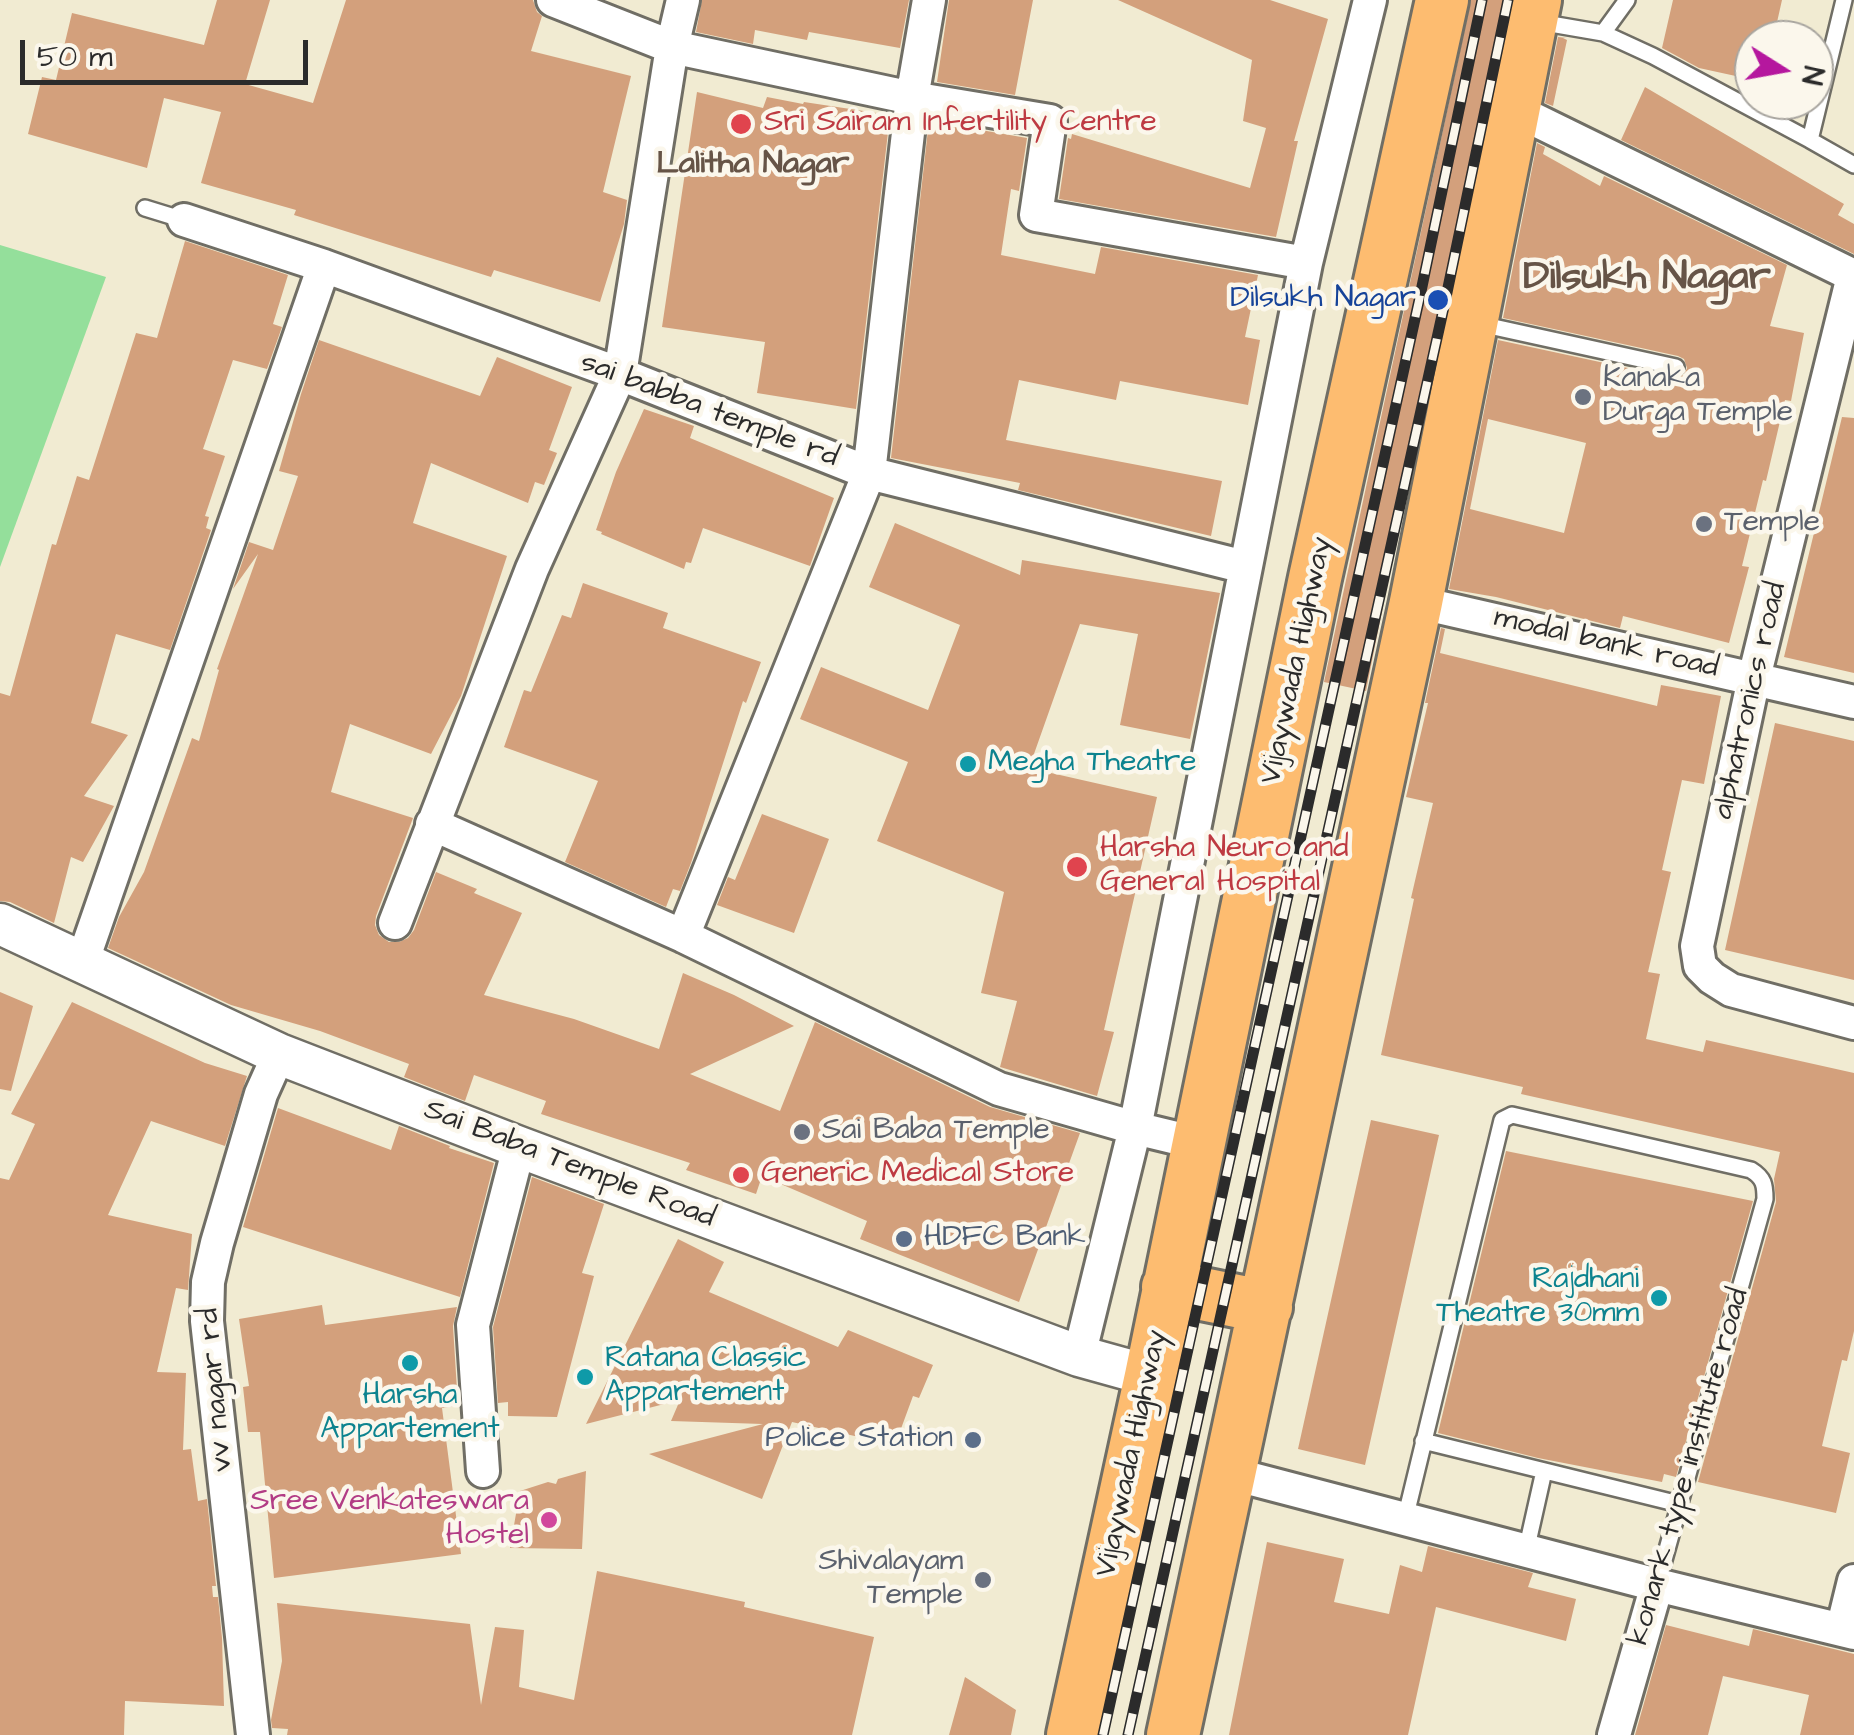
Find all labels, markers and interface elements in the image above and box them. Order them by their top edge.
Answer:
scale bar [25,20,312,82]
north arrow [1734,20,1834,120]
text: 50 m [37,36,113,78]
text: N [1791,63,1833,88]
place label: Sri Sairam Infertility Centre [764,106,1157,142]
marker: Sri Sairam Infertility Centre [728,111,754,137]
district label: Lalitha Nagar [657,146,849,184]
district label: Dilsukh Nagar [1523,256,1771,304]
place label: Dilsukh Nagar [1230,282,1416,318]
marker: Dilsukh Nagar [1425,287,1451,313]
street label: sai babba temple rd [575,345,843,477]
place label: Kanaka Durga Temple [1603,362,1793,432]
marker: Kanaka Durga Temple [1572,386,1594,408]
place label: Temple [1724,506,1820,542]
marker: Temple [1693,513,1715,535]
street label: Vijaywada Highway [1254,534,1342,788]
street label: alphatronics road [1706,579,1796,823]
street label: modal bank road [1490,601,1722,687]
place label: Megha Theatre [988,746,1197,782]
marker: Megha Theatre [957,753,979,775]
place label: Harsha Neuro and General Hospital [1100,832,1349,902]
marker: Harsha Neuro and General Hospital [1064,854,1090,880]
street label: Sai Baba Temple Road [418,1093,720,1237]
place label: Sai Baba Temple [822,1114,1050,1150]
marker: Sai Baba Temple [791,1121,813,1143]
place label: Generic Medical Store [761,1157,1074,1193]
marker: Generic Medical Store [730,1164,752,1186]
place label: HDFC Bank [924,1221,1086,1257]
marker: HDFC Bank [893,1228,915,1250]
place label: Rajdhani Theatre 30mm [1436,1263,1639,1334]
street label: konark type institute road [1622,1285,1758,1649]
marker: Rajdhani Theatre 30mm [1648,1287,1670,1309]
street label: vv nagar rd [192,1306,242,1474]
street label: Vijaywada Highway [1089,1327,1177,1581]
place label: Ratana Classic Appartement [605,1342,806,1412]
marker: Harsha Appartement [399,1352,421,1374]
marker: Ratana Classic Appartement [574,1366,596,1388]
place label: Harsha Appartement [320,1379,500,1450]
place label: Police Station [765,1422,953,1458]
marker: Police Station [962,1429,984,1451]
place label: Sree Venkateswara Hostel [250,1485,529,1556]
marker: Sree Venkateswara Hostel [538,1509,560,1531]
place label: Shivalayam Temple [818,1545,963,1616]
marker: Shivalayam Temple [972,1569,994,1591]

